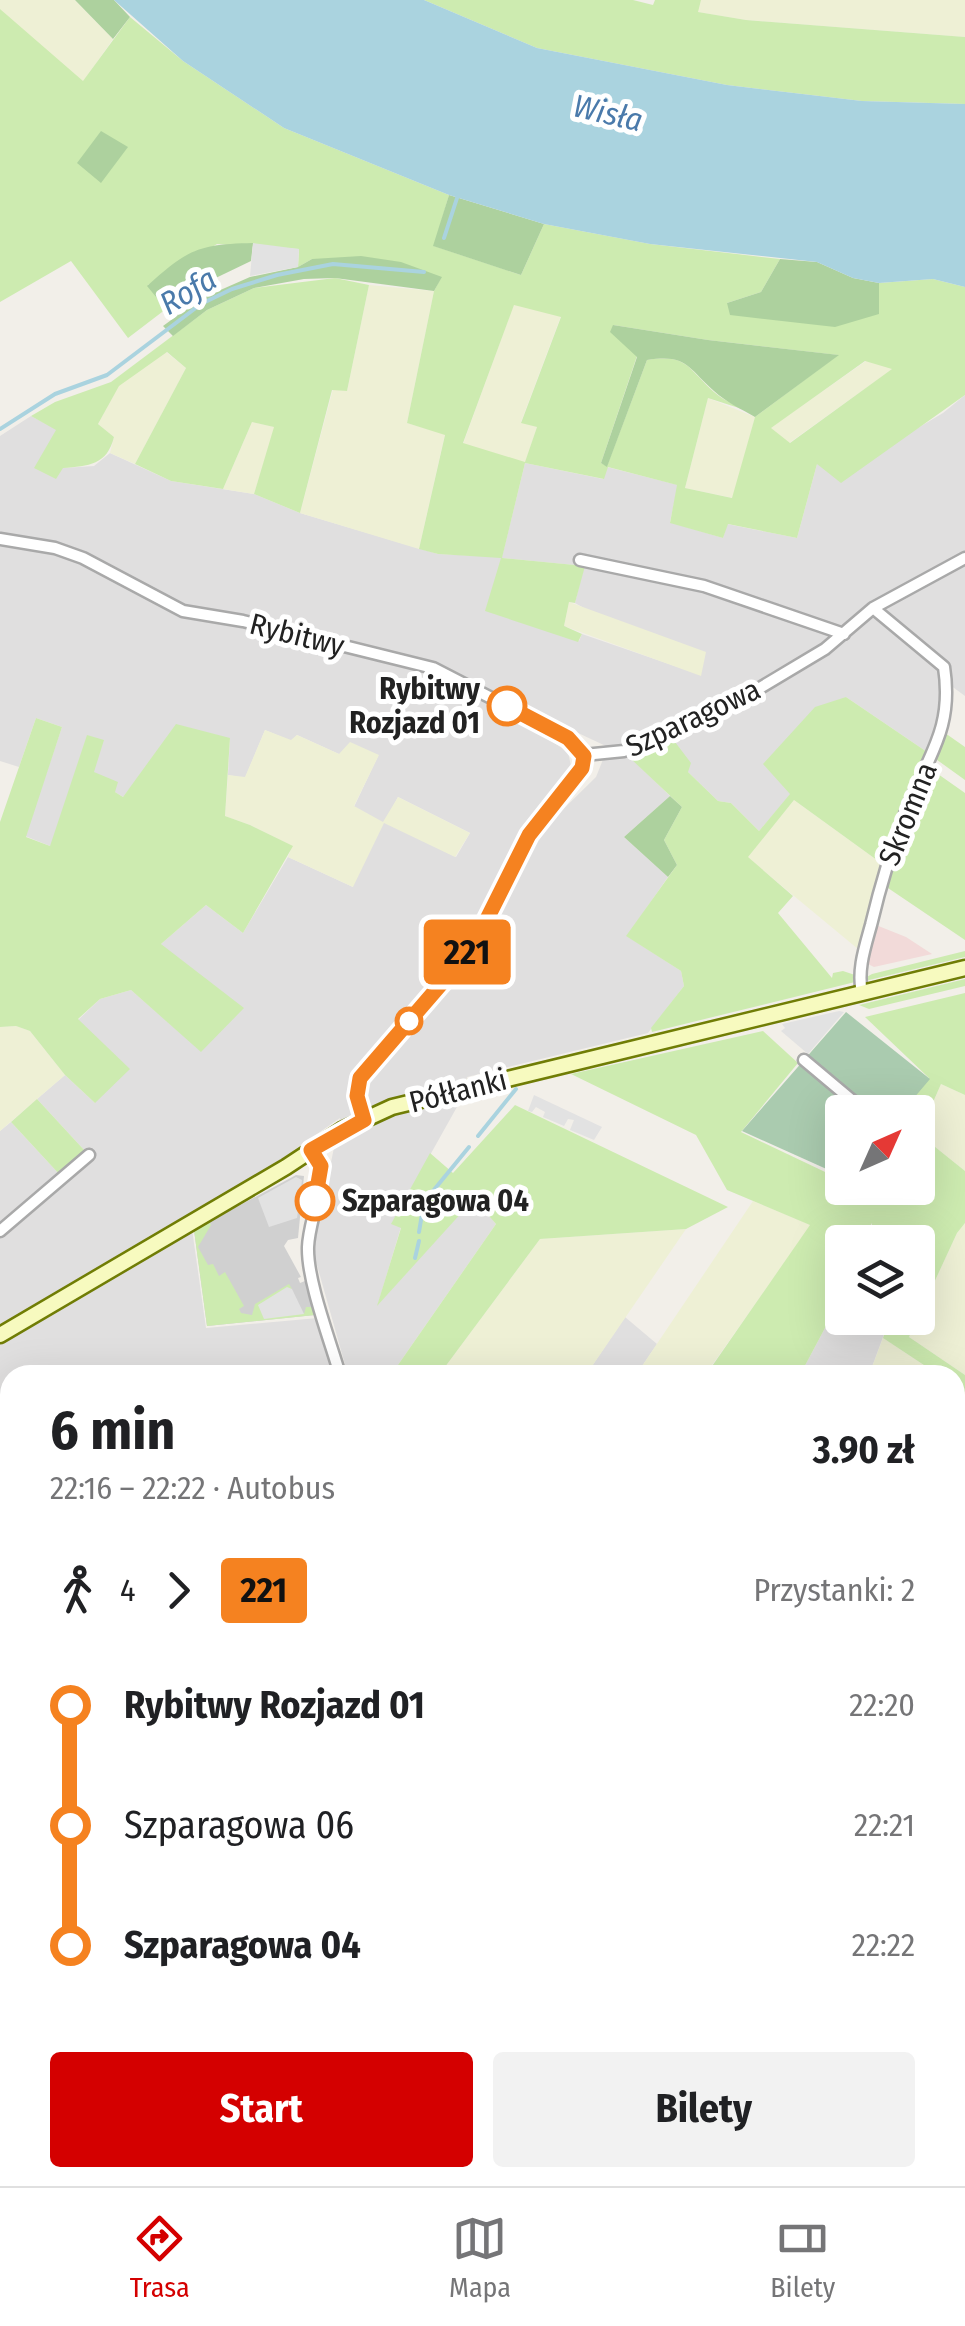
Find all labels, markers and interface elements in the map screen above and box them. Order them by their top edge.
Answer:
water label: Wisła [570,87,646,139]
water label: Rofa [153,259,223,323]
street label: Rybitwy [246,606,349,664]
place label: Rybitwy Rozjazd 01 [349,671,481,741]
street label: Szparagowa [620,671,766,765]
marker: Rybitwy Rozjazd 01 [488,687,526,725]
street label: Skromna [871,757,945,871]
line badge: 221 [410,920,524,984]
text: 221 [444,931,490,973]
unlabelled marker [396,1008,422,1034]
street label: Półłanki [405,1061,511,1121]
north arrow [825,1095,935,1205]
map controls [825,1095,935,1335]
marker: Szparagowa 04 [296,1182,334,1220]
place label: Szparagowa 04 [342,1183,529,1219]
button: layers [825,1225,935,1335]
text: 6 min [50,1398,175,1464]
text: 3.90 zł [813,1427,915,1473]
text: 22:16 – 22:22 · Autobus [50,1469,335,1507]
icon: walk [50,1563,105,1618]
icon: forward [151,1563,206,1618]
text: 221 [241,1569,287,1611]
text: 4 [120,1571,136,1609]
text: Przystanki: 2 [754,1571,915,1609]
text: Rybitwy Rozjazd 01 [124,1682,425,1728]
text: 22:20 [849,1686,915,1724]
text: Szparagowa 06 [124,1802,354,1848]
text: 22:21 [854,1806,915,1844]
text: Szparagowa 04 [124,1922,361,1968]
text: 22:22 [852,1926,915,1964]
button: Start [50,2052,473,2167]
button: Bilety [493,2052,915,2167]
tab: Trasa [130,2211,190,2304]
tab: Mapa [449,2211,511,2304]
tab: Bilety [770,2211,835,2304]

